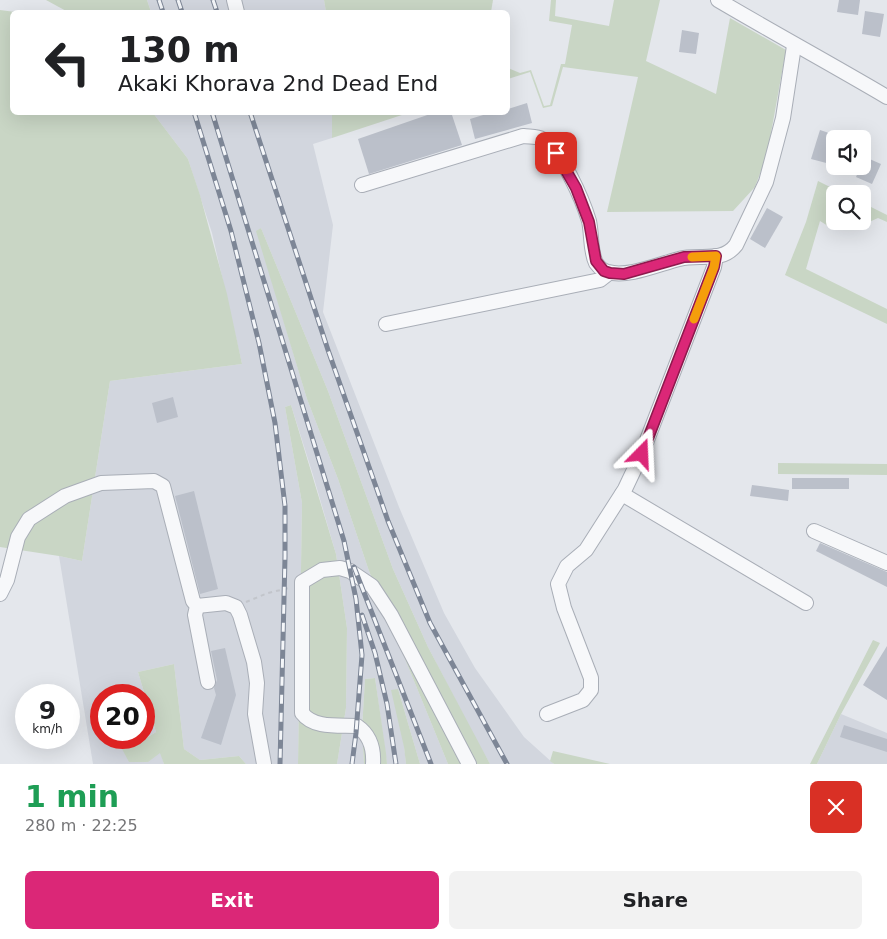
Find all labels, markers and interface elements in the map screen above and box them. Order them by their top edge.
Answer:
icon: left [35,30,100,95]
text: 130 m [118,30,240,70]
text: Akaki Khorava 2nd Dead End [118,71,438,96]
map controls [826,130,871,230]
button: sound [826,130,871,175]
pin [535,132,577,174]
icon: arrive [542,139,570,167]
button: search [826,185,871,230]
position arrow [615,427,667,479]
speed limit sign: 20 [90,684,155,749]
text: 9 [39,696,56,725]
text: km/h [32,722,63,736]
text: 1 min [25,779,119,814]
button: close [810,781,862,833]
text: 280 m · 22:25 [25,816,138,835]
button: Exit [25,871,439,929]
button: Share [449,871,862,929]

